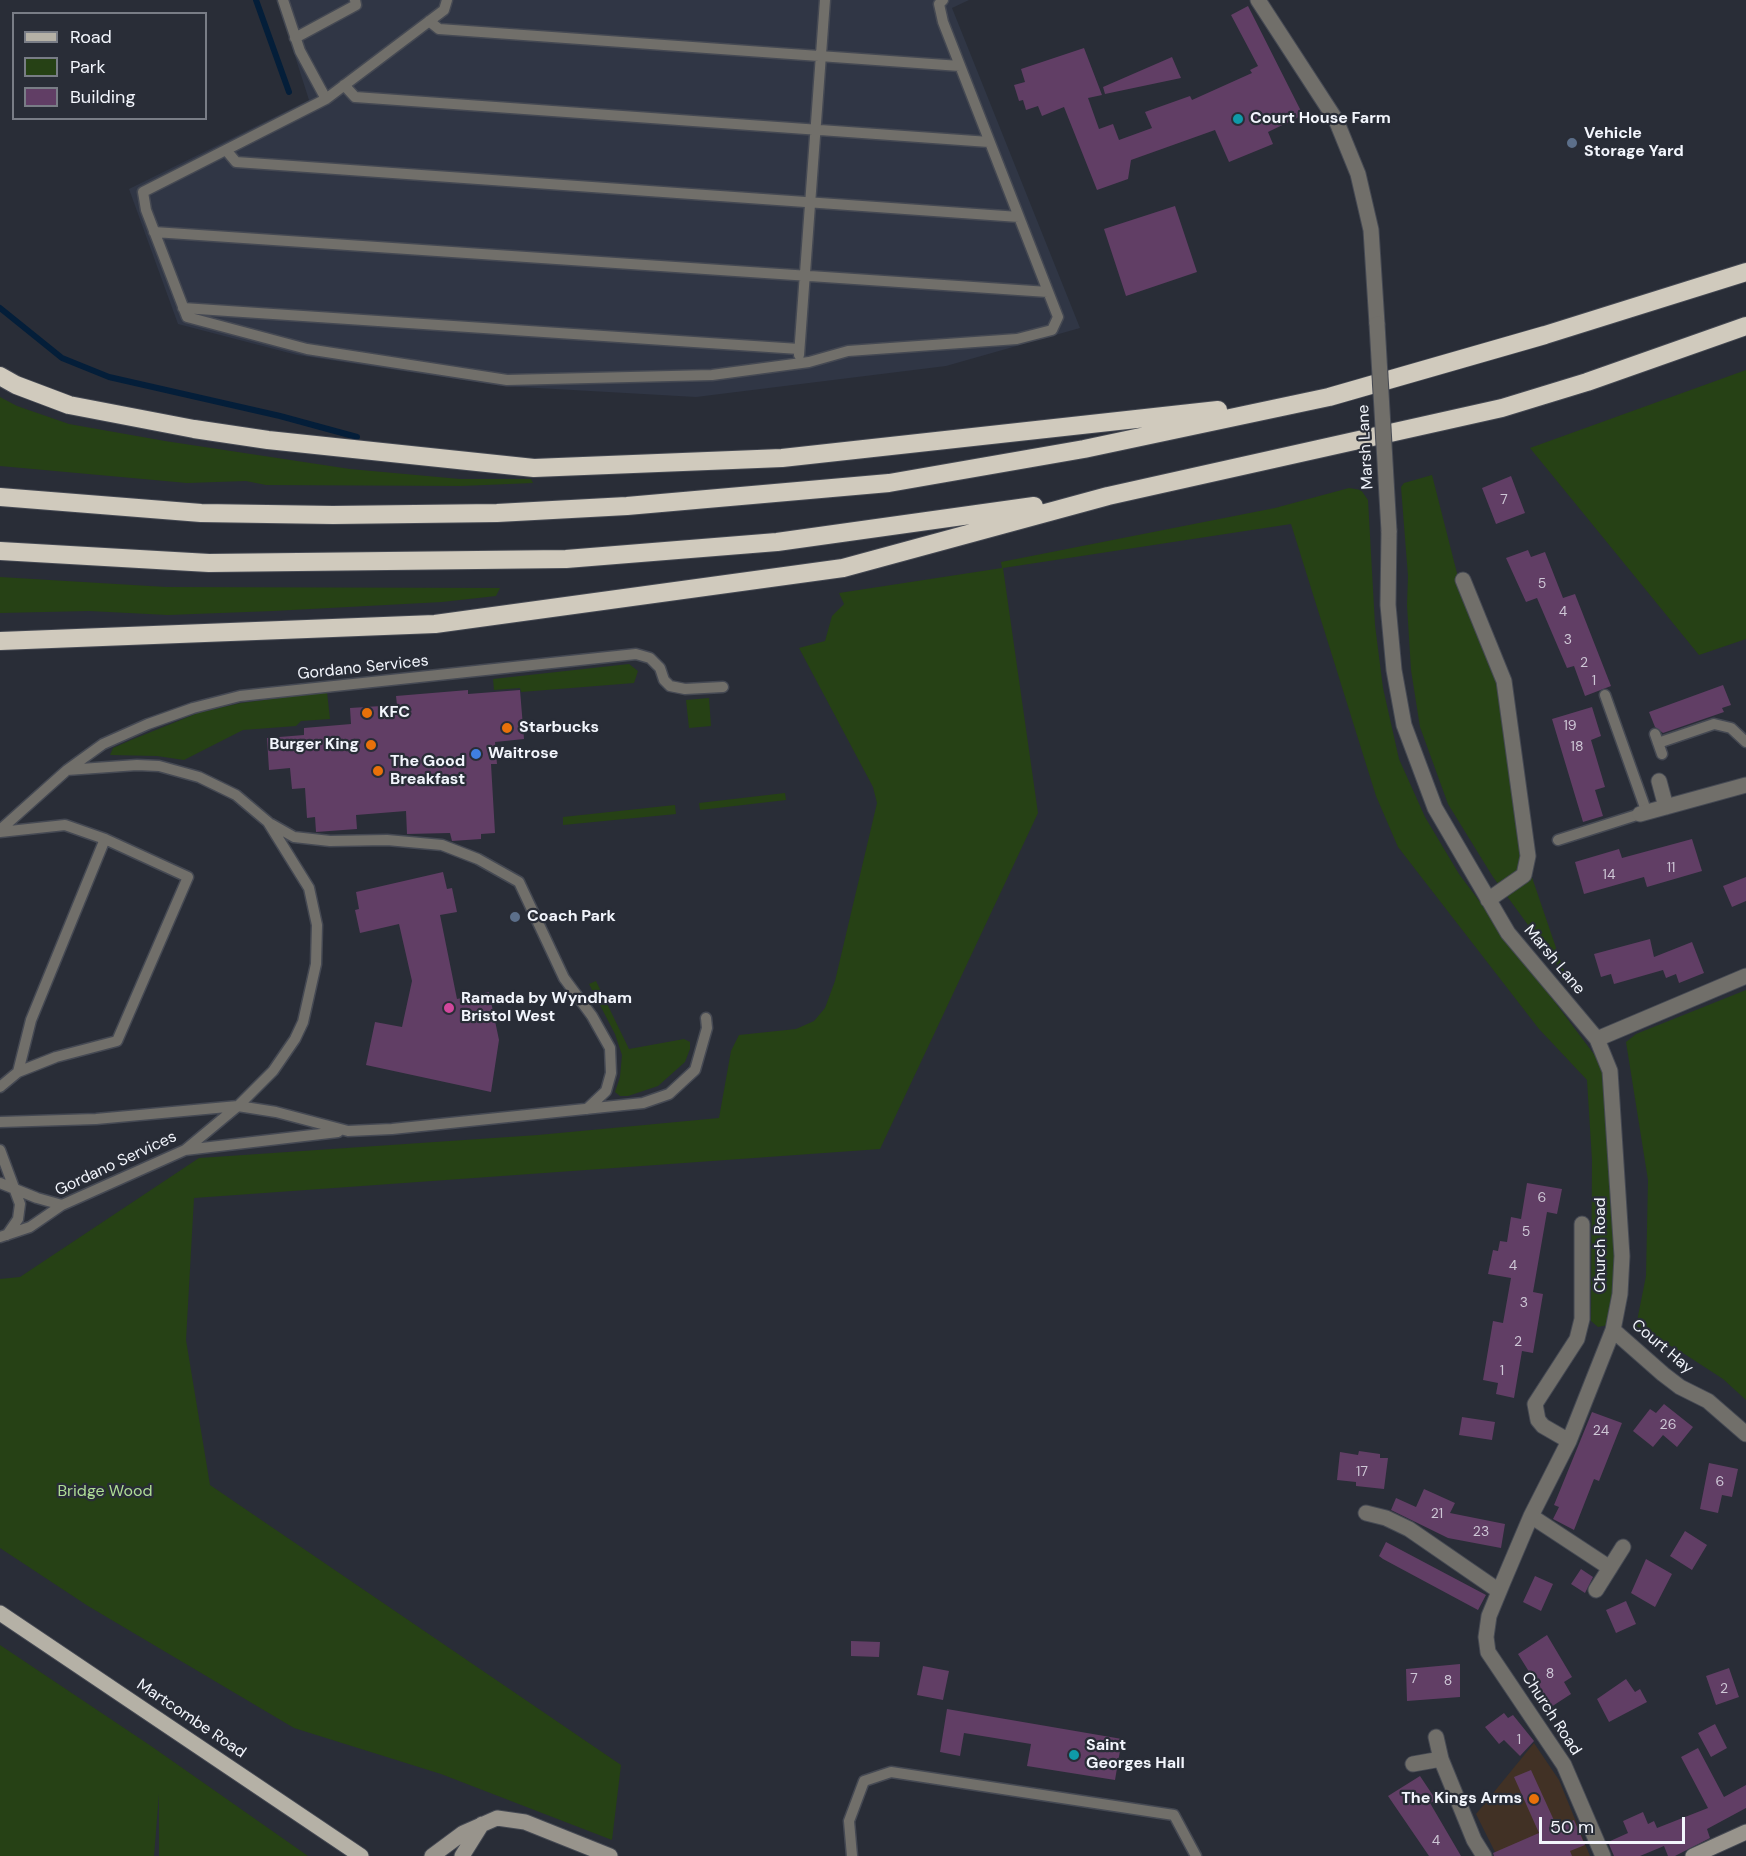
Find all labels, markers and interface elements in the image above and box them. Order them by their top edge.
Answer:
legend [12,12,207,120]
text: Road [70,25,112,49]
text: Park [70,55,106,79]
text: Building [70,85,135,109]
place label: Court House Farm [1250,109,1391,129]
marker: Court House Farm [1231,112,1245,126]
place label: Vehicle Storage Yard [1584,124,1684,162]
marker: Vehicle Storage Yard [1565,136,1579,150]
street label: Marsh Lane [1354,404,1378,490]
house number: 7 [1500,492,1508,508]
house number: 5 [1538,576,1546,592]
house number: 4 [1559,604,1567,620]
house number: 3 [1564,632,1572,648]
street label: Gordano Services [296,652,430,684]
house number: 2 [1580,655,1588,671]
house number: 1 [1592,673,1596,689]
place label: KFC [379,703,410,723]
marker: KFC [360,706,374,720]
place label: Starbucks [519,718,599,738]
house number: 19 [1563,718,1577,734]
marker: Starbucks [500,721,514,735]
place label: Burger King [269,735,359,755]
marker: Burger King [364,738,378,752]
house number: 18 [1571,739,1583,755]
place label: Waitrose [488,744,558,764]
marker: Waitrose [469,747,483,761]
place label: The Good Breakfast [390,752,465,790]
marker: The Good Breakfast [371,764,385,778]
house number: 11 [1667,860,1675,876]
house number: 14 [1603,867,1615,883]
place label: Coach Park [527,907,616,927]
marker: Coach Park [508,910,522,924]
street label: Marsh Lane [1519,921,1589,999]
place label: Ramada by Wyndham Bristol West [461,989,632,1027]
marker: Ramada by Wyndham Bristol West [442,1001,456,1015]
street label: Gordano Services [52,1127,180,1201]
house number: 6 [1538,1190,1546,1206]
street label: Church Road [1591,1197,1611,1293]
house number: 5 [1522,1224,1530,1240]
house number: 4 [1509,1258,1517,1274]
house number: 3 [1520,1295,1528,1311]
street label: Court Hay [1627,1316,1697,1378]
house number: 2 [1514,1334,1522,1350]
house number: 1 [1500,1363,1504,1379]
house number: 26 [1660,1417,1676,1433]
house number: 24 [1593,1423,1609,1439]
house number: 17 [1356,1464,1368,1480]
house number: 6 [1716,1474,1724,1490]
park label: Bridge Wood [57,1482,153,1502]
house number: 21 [1431,1506,1443,1522]
house number: 23 [1473,1524,1489,1540]
house number: 8 [1546,1666,1554,1682]
street label: Church Road [1517,1669,1585,1759]
house number: 7 [1410,1671,1418,1687]
house number: 8 [1444,1673,1452,1689]
street label: Martcombe Road [133,1675,249,1763]
house number: 2 [1720,1681,1728,1697]
house number: 1 [1517,1732,1521,1748]
place label: Saint Georges Hall [1086,1736,1185,1774]
marker: Saint Georges Hall [1067,1748,1081,1762]
place label: The Kings Arms [1401,1789,1522,1809]
marker: The Kings Arms [1527,1792,1541,1806]
scale bar [1542,1805,1688,1843]
text: 50 m [1550,1815,1594,1839]
house number: 4 [1432,1833,1440,1849]

